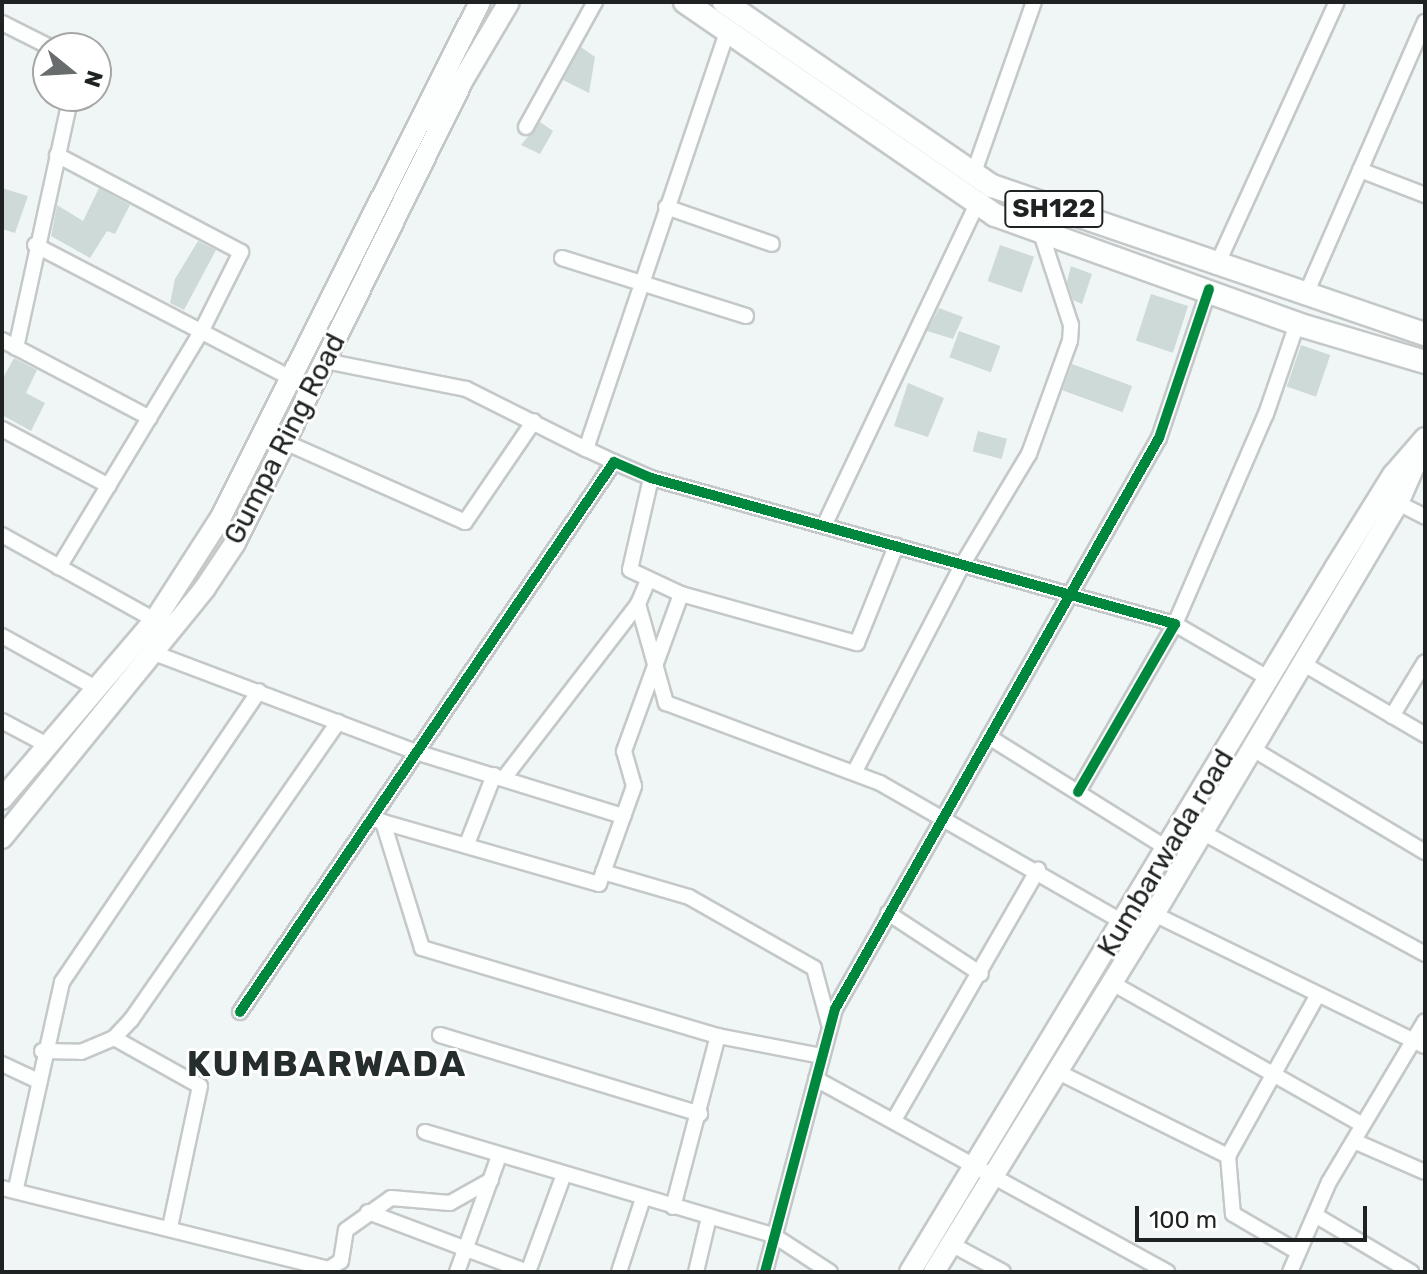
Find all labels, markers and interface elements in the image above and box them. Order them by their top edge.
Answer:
north arrow [32,32,112,112]
text: N [78,67,109,91]
road number: SH122 [1004,187,1104,231]
street label: Gumpa Ring Road [217,328,353,550]
street label: Kumbarwada road [1091,743,1241,963]
district label: KUMBARWADA [187,1042,467,1086]
scale bar [1139,1190,1371,1240]
text: 100 m [1149,1206,1217,1234]

